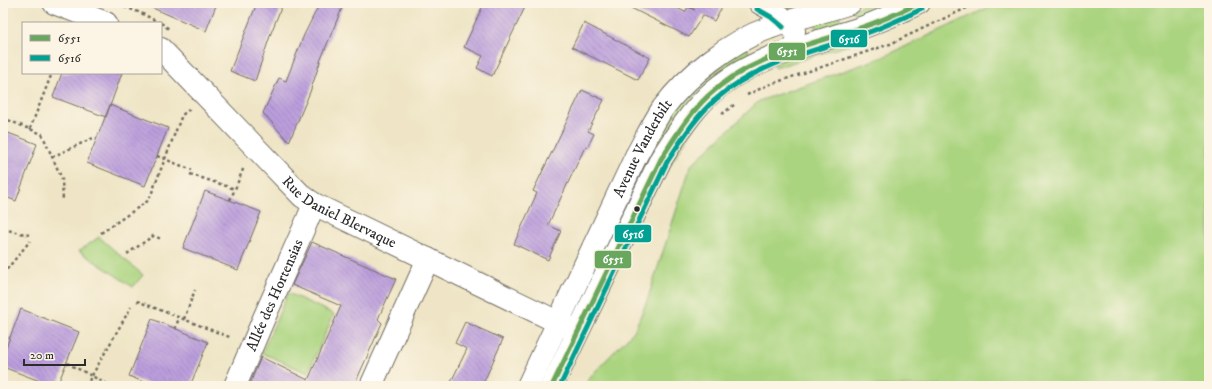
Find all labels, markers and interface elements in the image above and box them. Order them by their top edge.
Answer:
legend [22,22,162,74]
line badge: 6516 [830,29,868,48]
text: 6551 [58,31,81,46]
text: 6516 [839,33,861,47]
line badge: 6551 [768,42,806,61]
text: 6551 [777,45,797,59]
text: 6516 [58,51,82,66]
street label: Avenue Vanderbilt [608,95,676,200]
street label: Rue Daniel Blervaque [278,172,400,252]
unlabelled marker [632,204,642,214]
line badge: 6516 [614,224,652,243]
text: 6516 [623,228,645,242]
street label: Allée des Hortensias [241,236,307,354]
line badge: 6551 [594,250,632,269]
text: 6551 [603,253,623,267]
scale bar [24,341,85,367]
text: 20 m [30,348,54,363]

